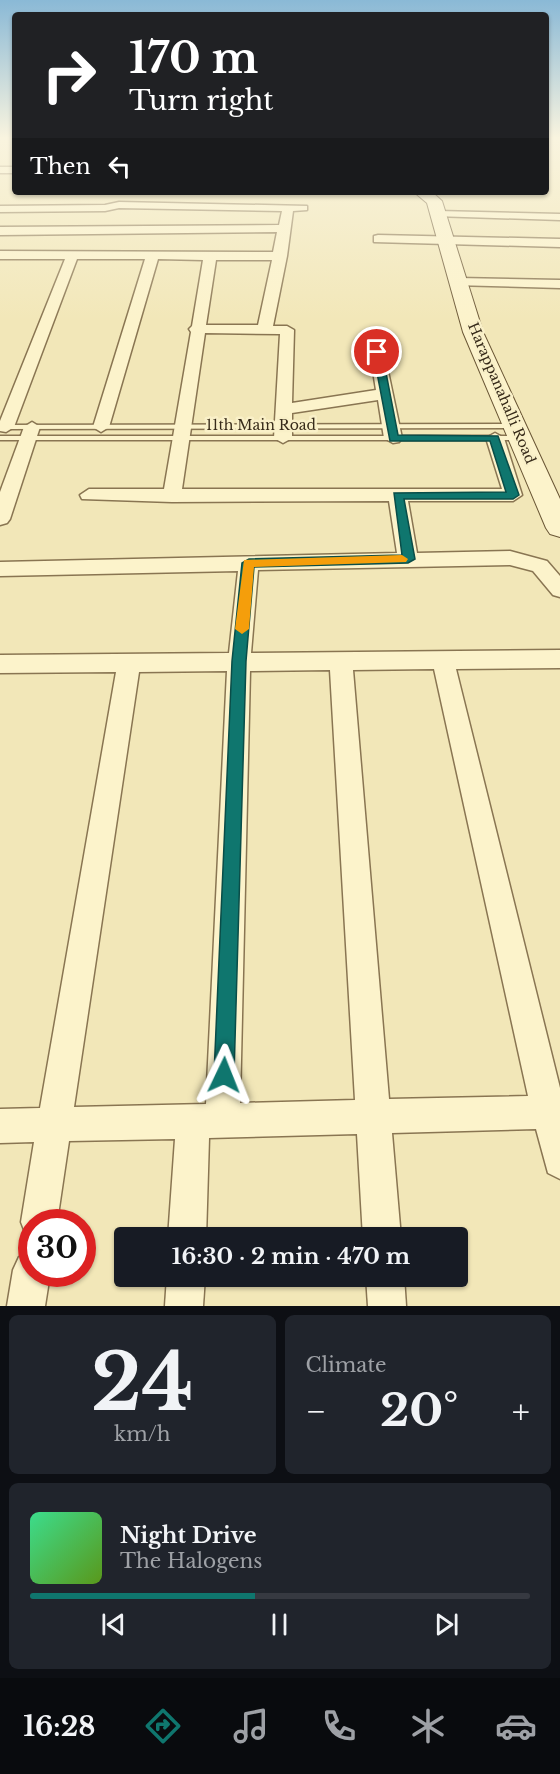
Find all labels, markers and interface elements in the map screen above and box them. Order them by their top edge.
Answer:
text: 170 m [129,32,258,84]
icon: right [30,36,108,114]
text: Turn right [129,84,273,117]
icon: left [103,150,136,183]
text: Then [30,153,91,180]
street label: Harappanahalli Road [464,320,540,467]
pin [351,326,402,377]
icon: arrive [360,335,393,368]
street label: 11th Main Road [206,416,317,434]
position arrow [192,1043,256,1107]
speed limit sign: 30 [18,1209,96,1287]
text: 16:30 · 2 min · 470 m [172,1243,410,1270]
text: 24 [91,1334,194,1431]
text: Climate [306,1353,386,1377]
text: 20° [380,1382,458,1438]
text: − [306,1391,326,1432]
text: + [512,1391,530,1432]
text: km/h [114,1422,171,1446]
text: Night Drive [120,1522,257,1549]
text: The Halogens [120,1549,262,1573]
icon: previous [97,1608,130,1641]
icon: pause [263,1608,296,1641]
icon: next [430,1608,463,1641]
icon: directions [142,1705,184,1747]
icon: music [230,1705,272,1747]
icon: phone [318,1705,360,1747]
icon: climate [407,1705,449,1747]
icon: car [495,1705,537,1747]
text: 16:28 [23,1710,96,1743]

